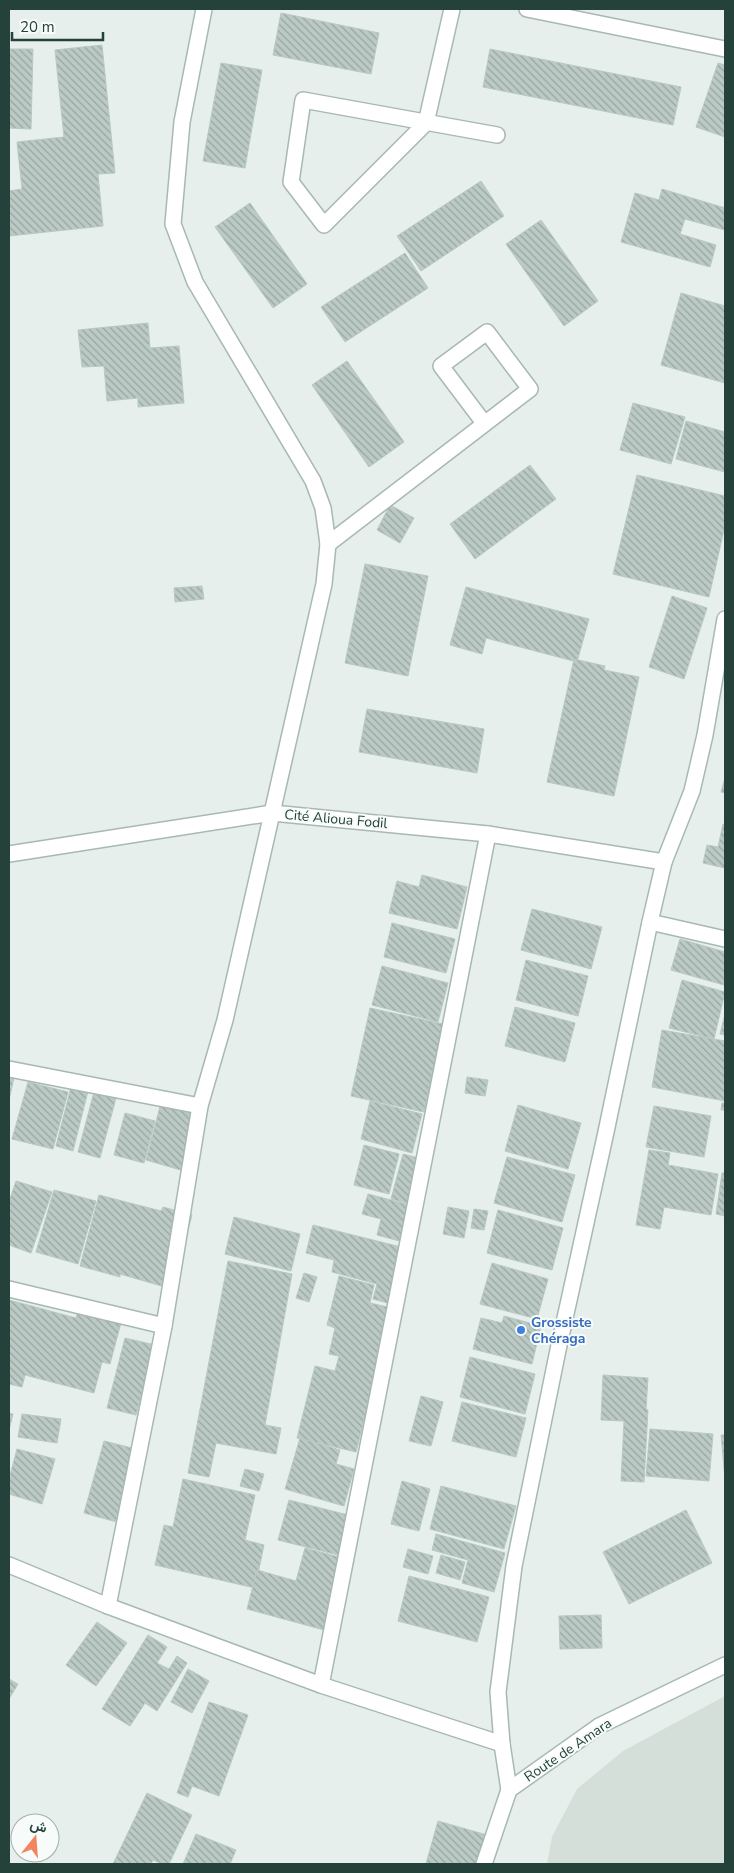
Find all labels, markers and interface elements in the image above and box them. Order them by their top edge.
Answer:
scale bar [12,10,104,42]
text: 20 m [20,17,55,37]
street label: Cité Alioua Fodil [284,805,389,833]
place label: Grossiste Chéraga [531,1313,592,1348]
marker: Grossiste Chéraga [515,1324,527,1336]
street label: Route de Amara [520,1714,616,1786]
north arrow [10,1813,60,1863]
text: ش [28,1815,50,1838]

